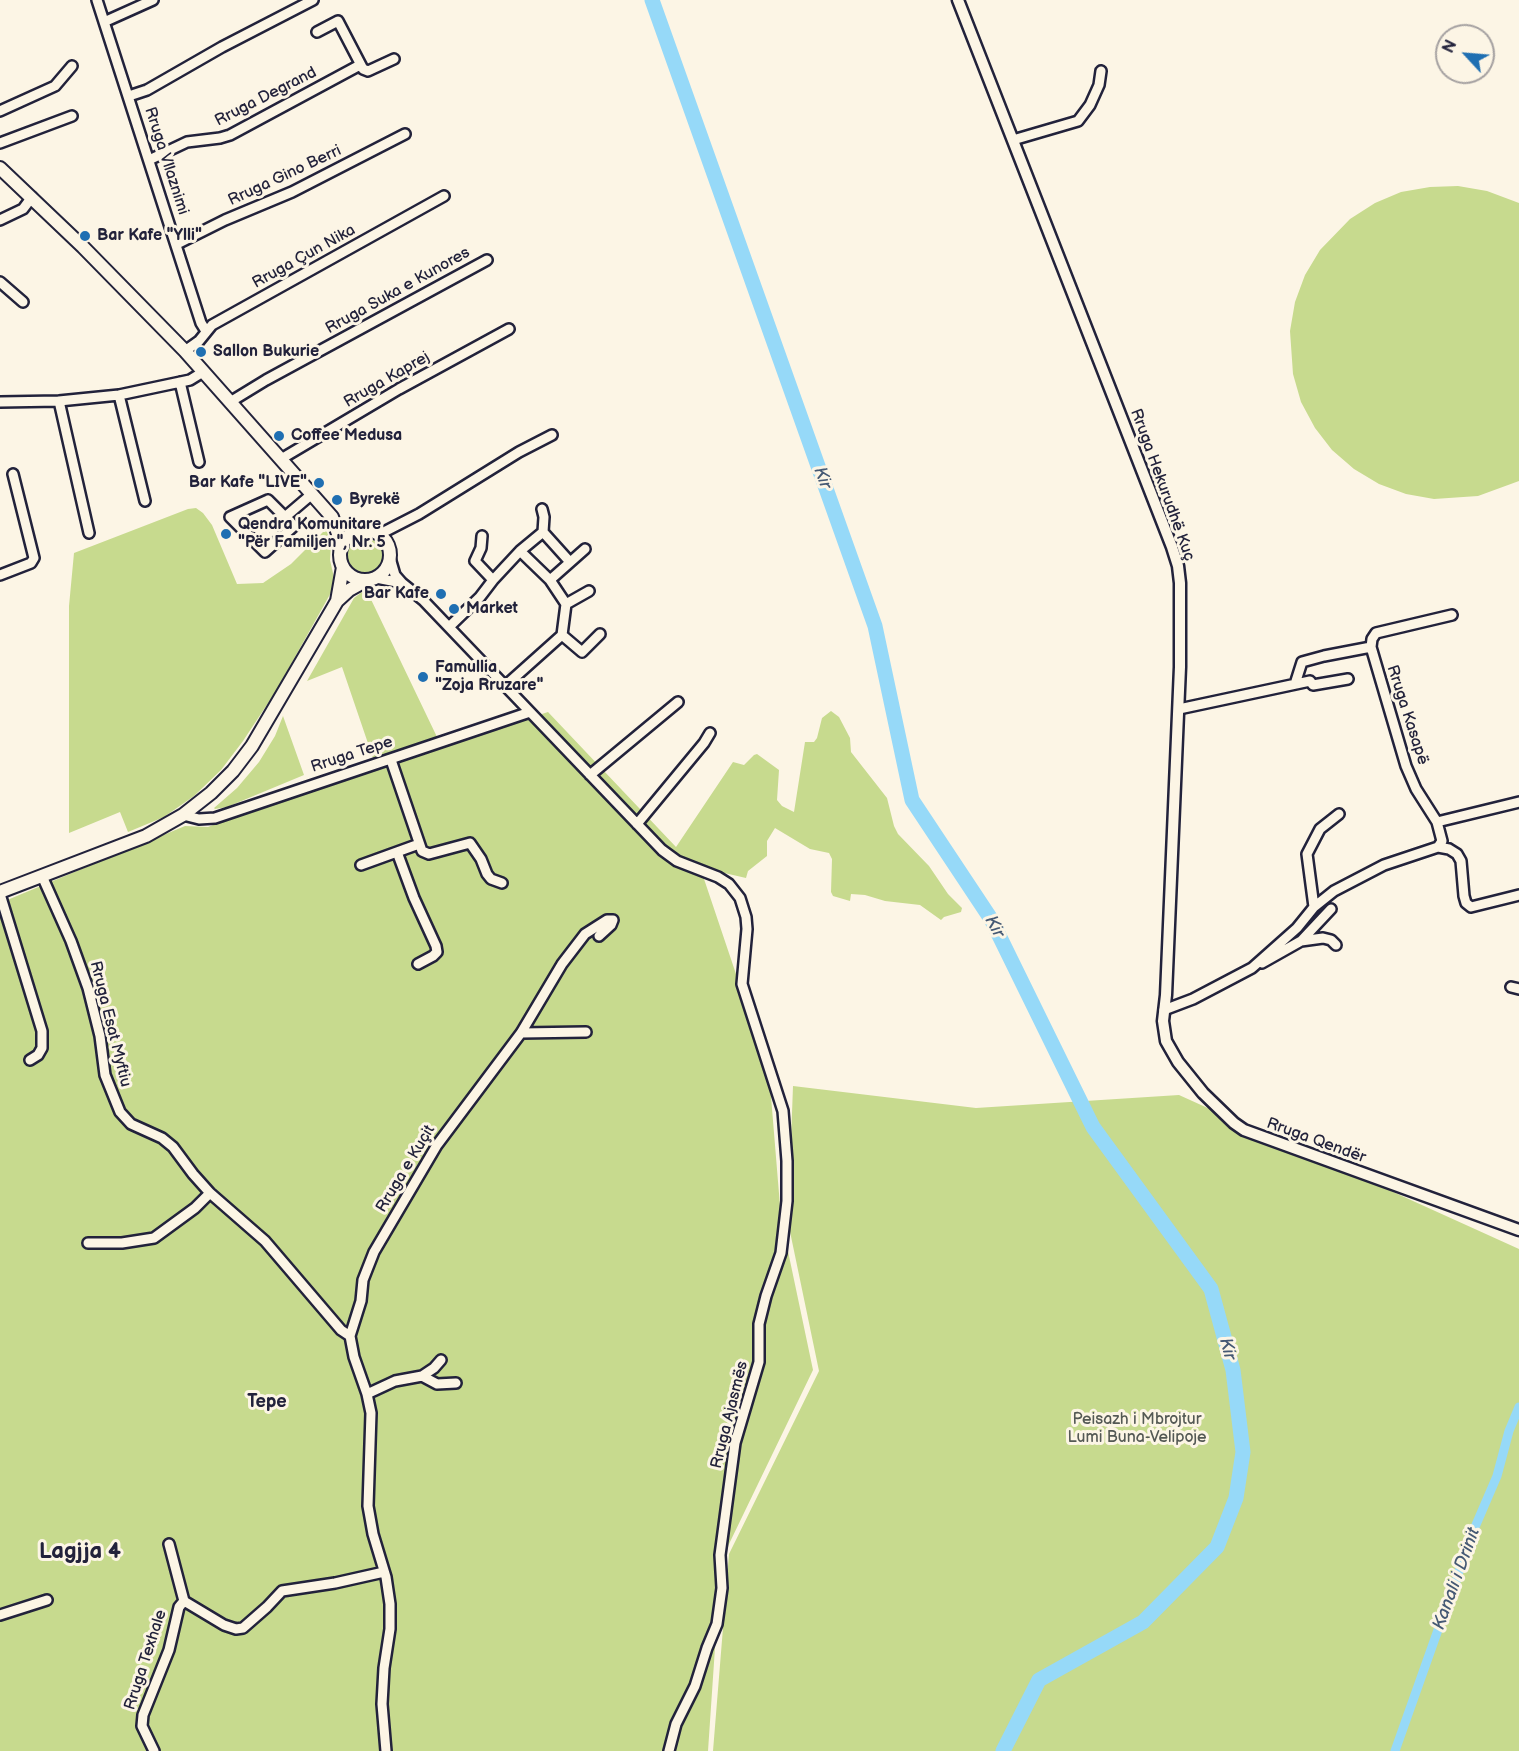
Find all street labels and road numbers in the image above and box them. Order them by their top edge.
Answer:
street label: Rruga Degrand [212,63,320,131]
street label: Rruga Vllaznimi [140,105,192,217]
street label: Rruga Gino Berri [225,141,345,211]
street label: Rruga Çun Nika [249,221,359,293]
street label: Rruga Suka e Kunores [323,243,473,339]
street label: Rruga Kaprej [341,348,433,412]
street label: Rruga Hekurudhë Kuç [1126,406,1198,564]
street label: Rruga Kasapë [1382,663,1432,767]
street label: Rruga Tepe [309,733,395,777]
street label: Rruga Esat Myftiu [85,959,135,1089]
street label: Rruga Qendër [1264,1114,1368,1168]
street label: Rruga e Kuçit [372,1122,440,1216]
street label: Rruga Ajasmës [707,1359,753,1471]
street label: Rruga Texhale [121,1607,171,1713]

